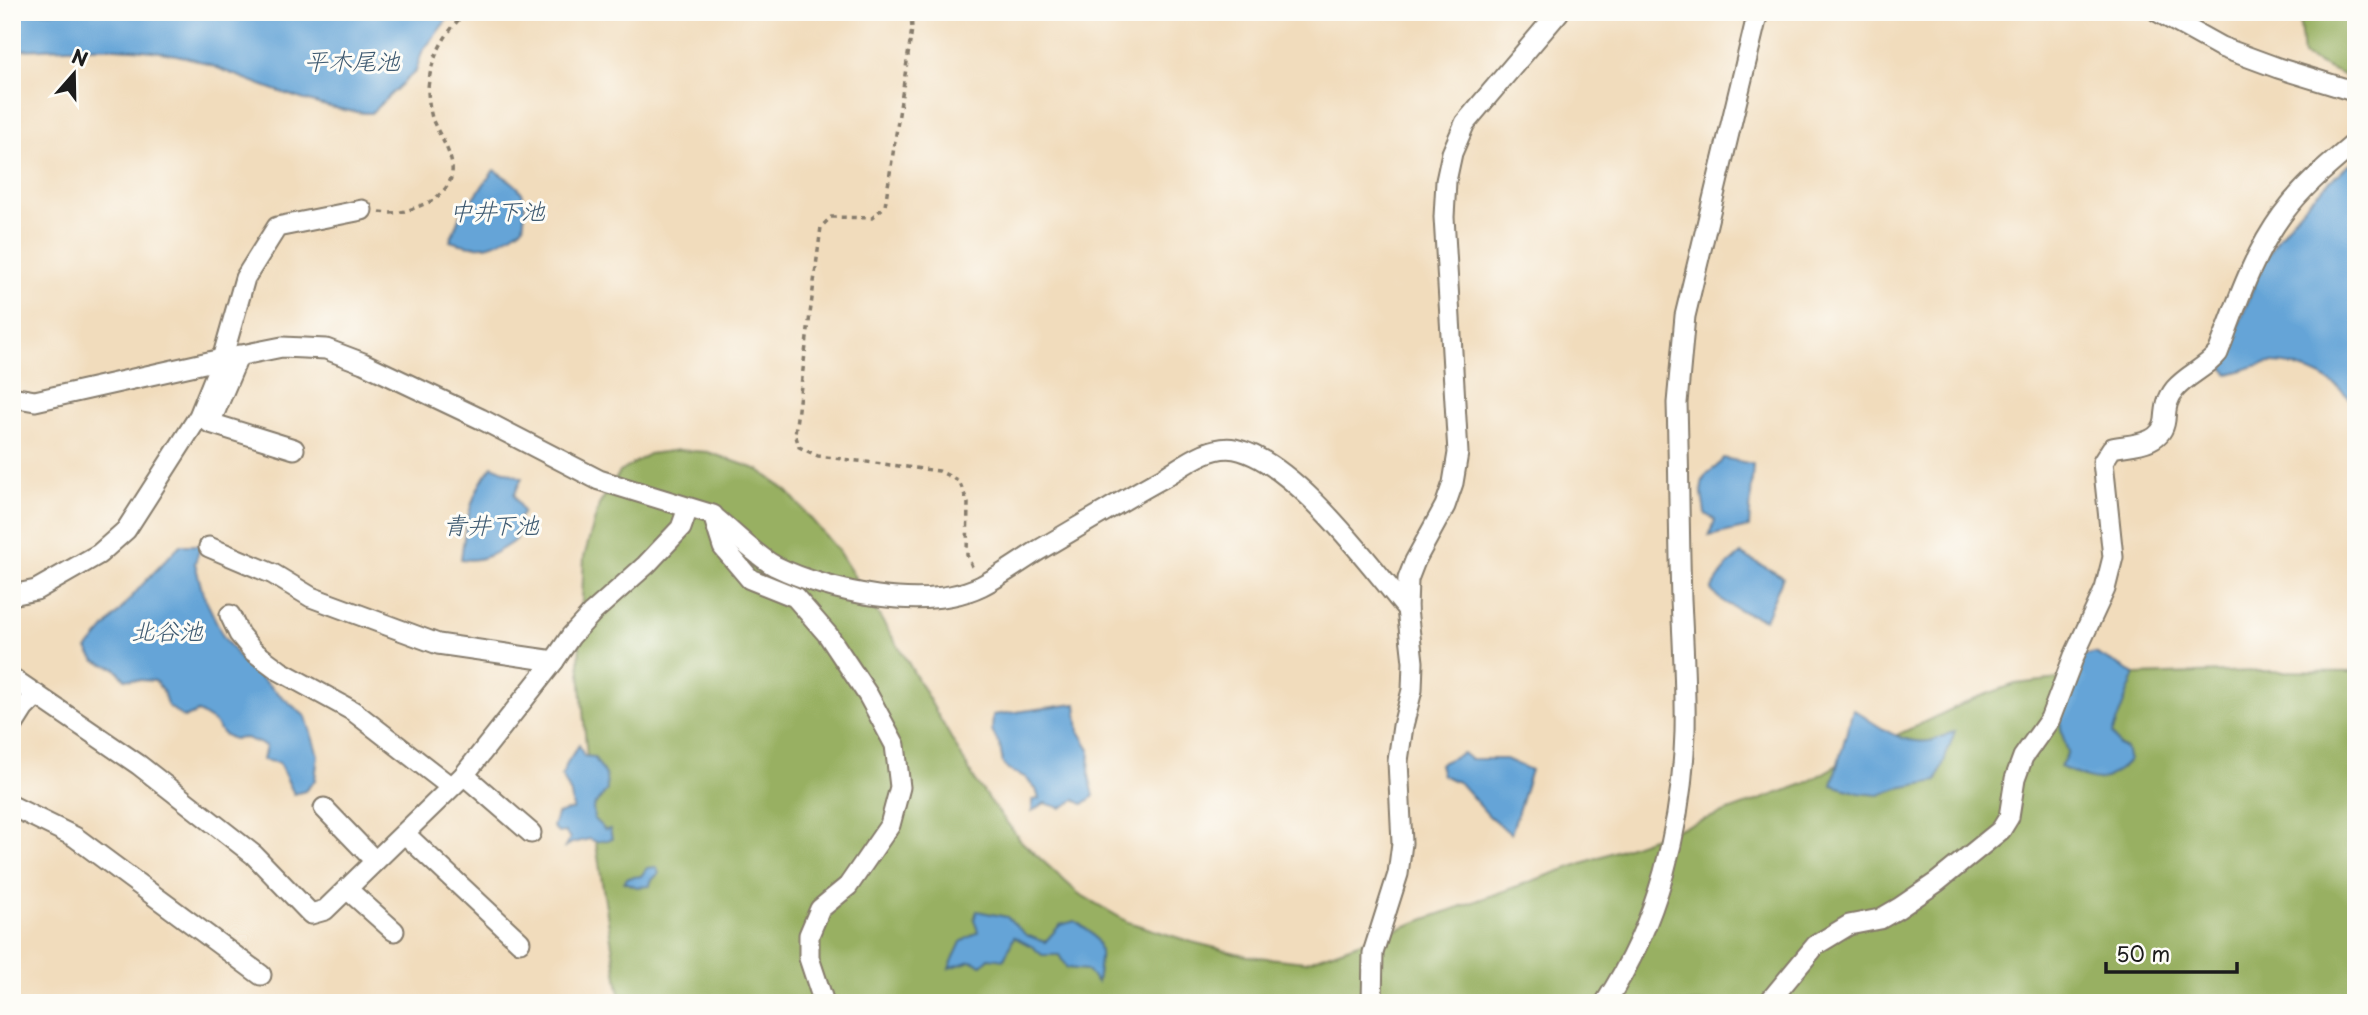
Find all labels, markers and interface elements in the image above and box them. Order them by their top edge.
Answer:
north arrow [38,38,108,108]
text: N [68,41,92,73]
water label: 平木尾池 [304,42,401,78]
water label: 中井下池 [449,192,546,228]
water label: 青井下池 [443,506,540,542]
water label: 北谷池 [131,612,204,648]
scale bar [2106,931,2237,975]
text: 50 m [2116,937,2170,969]

